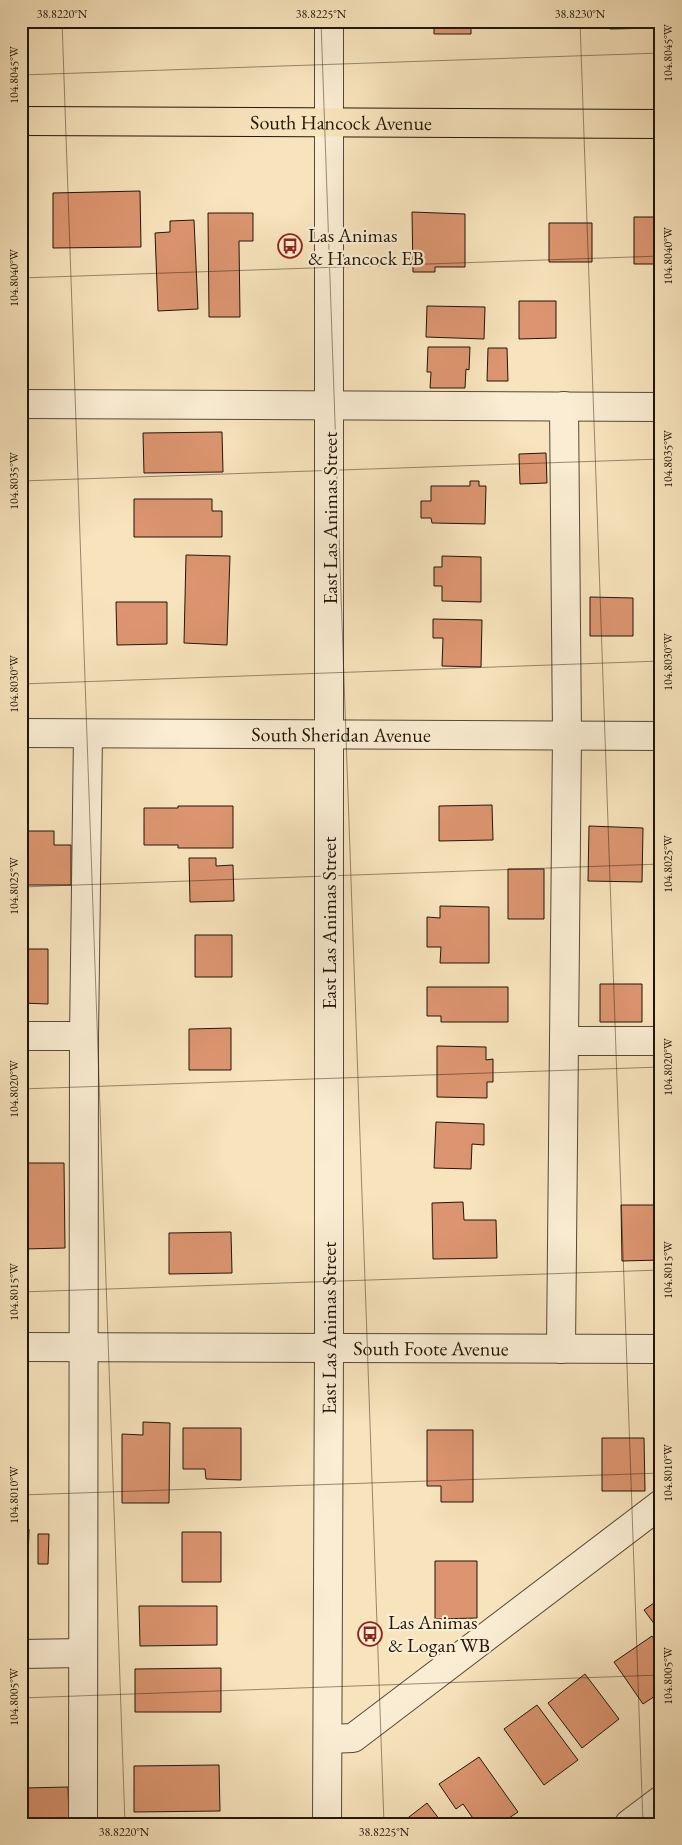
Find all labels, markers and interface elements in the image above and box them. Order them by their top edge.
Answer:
text: 38.8220°N [37,6,88,22]
text: 38.8225°N [296,6,347,22]
text: 38.8230°N [555,6,606,22]
text: 104.8045°W [660,23,676,82]
text: 104.8045°W [6,45,22,104]
street label: South Hancock Avenue [250,109,432,136]
place label: Las Animas & Hancock EB [308,222,424,271]
text: 104.8040°W [660,226,676,285]
bus stop icon: Las Animas & Hancock EB [277,233,303,259]
text: 104.8040°W [6,248,22,307]
text: 104.8035°W [660,429,676,488]
street label: East Las Animas Street [317,431,343,604]
text: 104.8035°W [6,451,22,510]
text: 104.8030°W [660,632,676,691]
text: 104.8030°W [6,654,22,713]
street label: South Sheridan Avenue [251,721,431,748]
text: 104.8025°W [660,834,676,893]
street label: East Las Animas Street [316,836,342,1009]
text: 104.8025°W [6,856,22,915]
text: 104.8020°W [660,1037,676,1096]
text: 104.8020°W [6,1059,22,1118]
text: 104.8015°W [660,1240,676,1299]
street label: East Las Animas Street [316,1241,342,1415]
text: 104.8015°W [6,1262,22,1321]
street label: South Foote Avenue [353,1335,509,1362]
text: 104.8010°W [660,1443,676,1502]
text: 104.8010°W [6,1465,22,1524]
place label: Las Animas & Logan WB [388,1609,490,1658]
bus stop icon: Las Animas & Logan WB [357,1621,383,1647]
text: 104.8005°W [660,1646,676,1705]
text: 104.8005°W [6,1667,22,1726]
text: 38.8220°N [99,1824,150,1840]
text: 38.8225°N [359,1824,410,1840]

